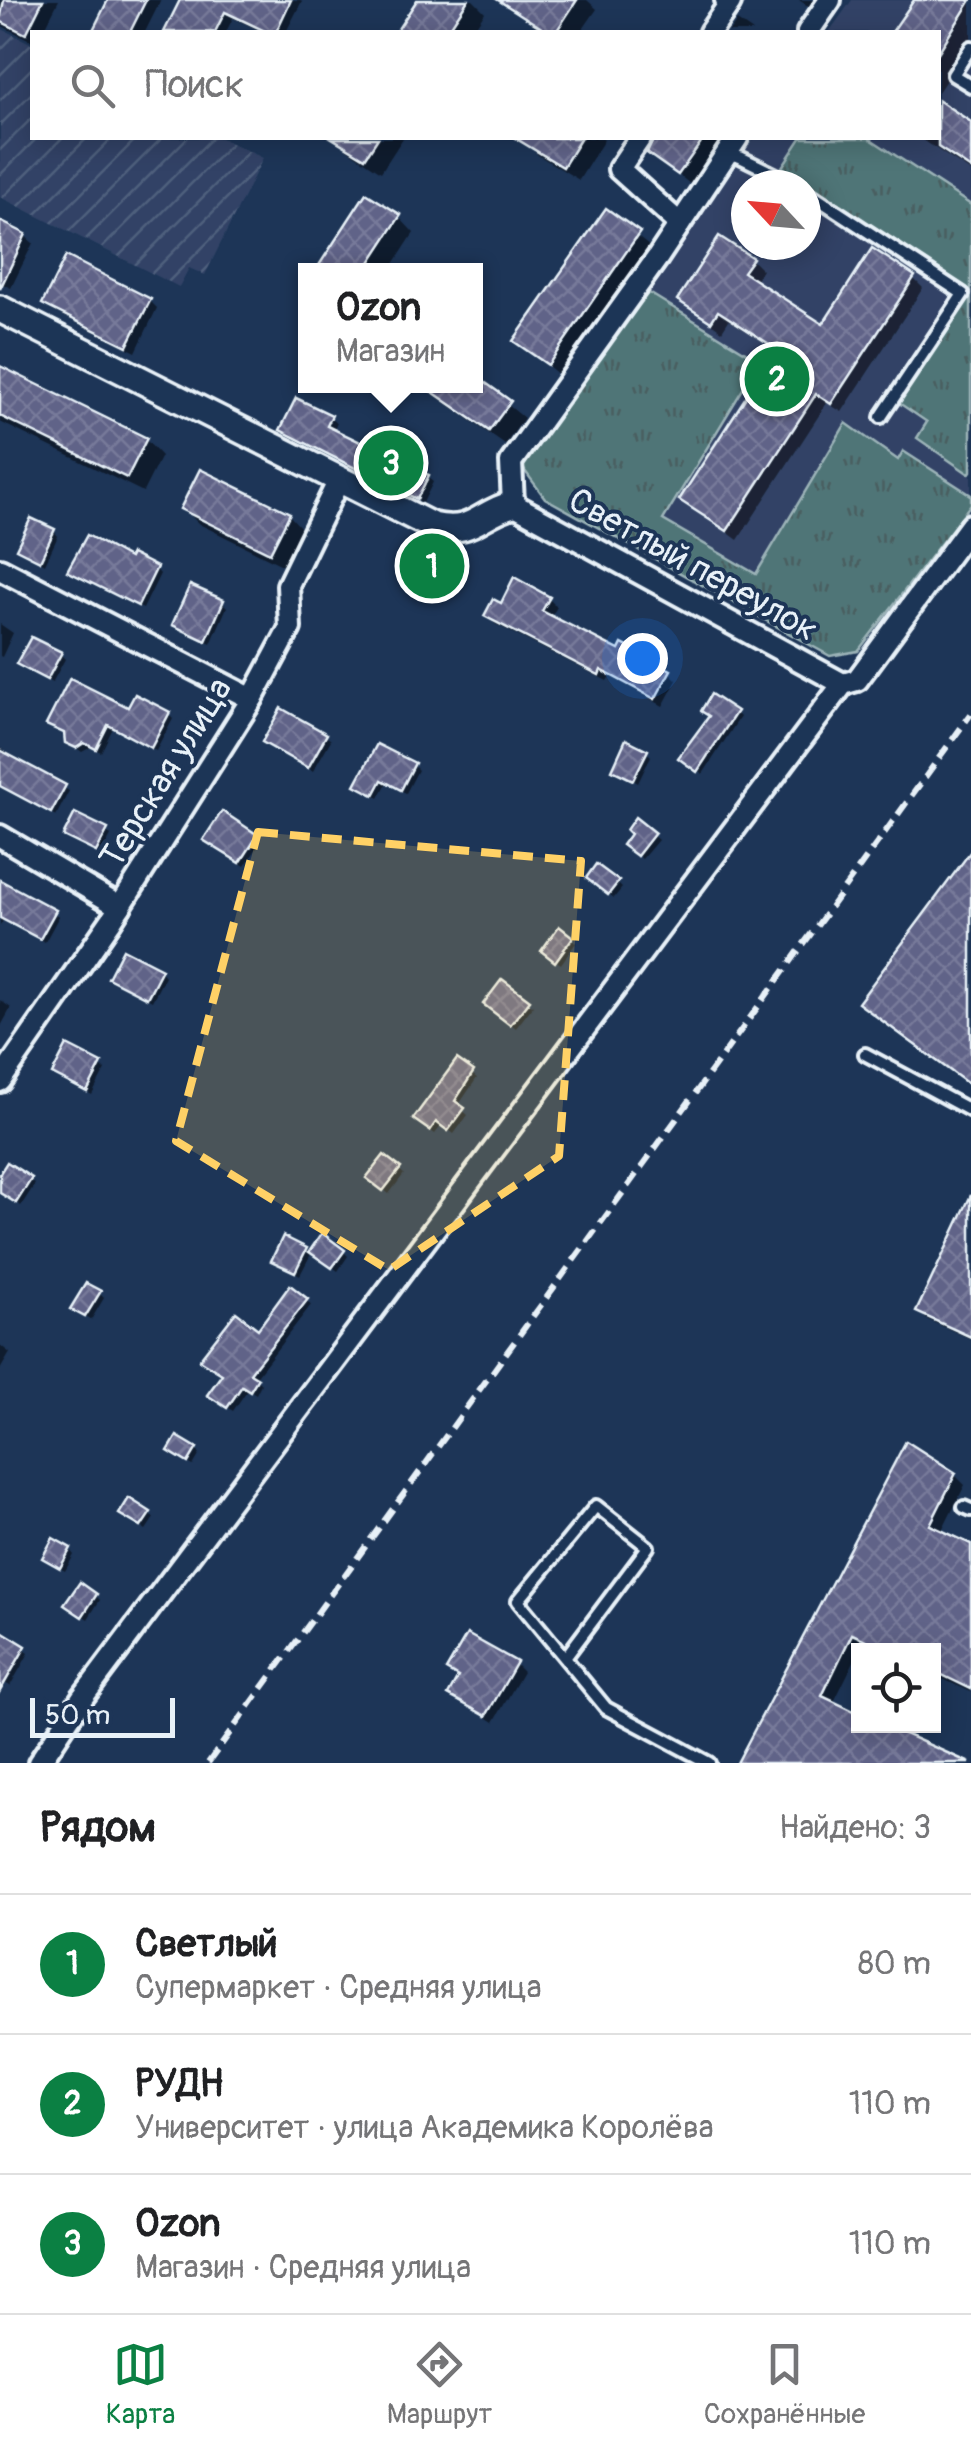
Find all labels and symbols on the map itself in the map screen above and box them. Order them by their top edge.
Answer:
north arrow [731,170,821,260]
pin: 2 [744,342,810,416]
pin: 3 [358,426,424,500]
street label: Светлый переулок [561,478,825,652]
pin: 1 [400,528,464,604]
your location [617,633,668,684]
street label: Терская улица [90,670,242,876]
scale bar [30,1693,175,1738]

